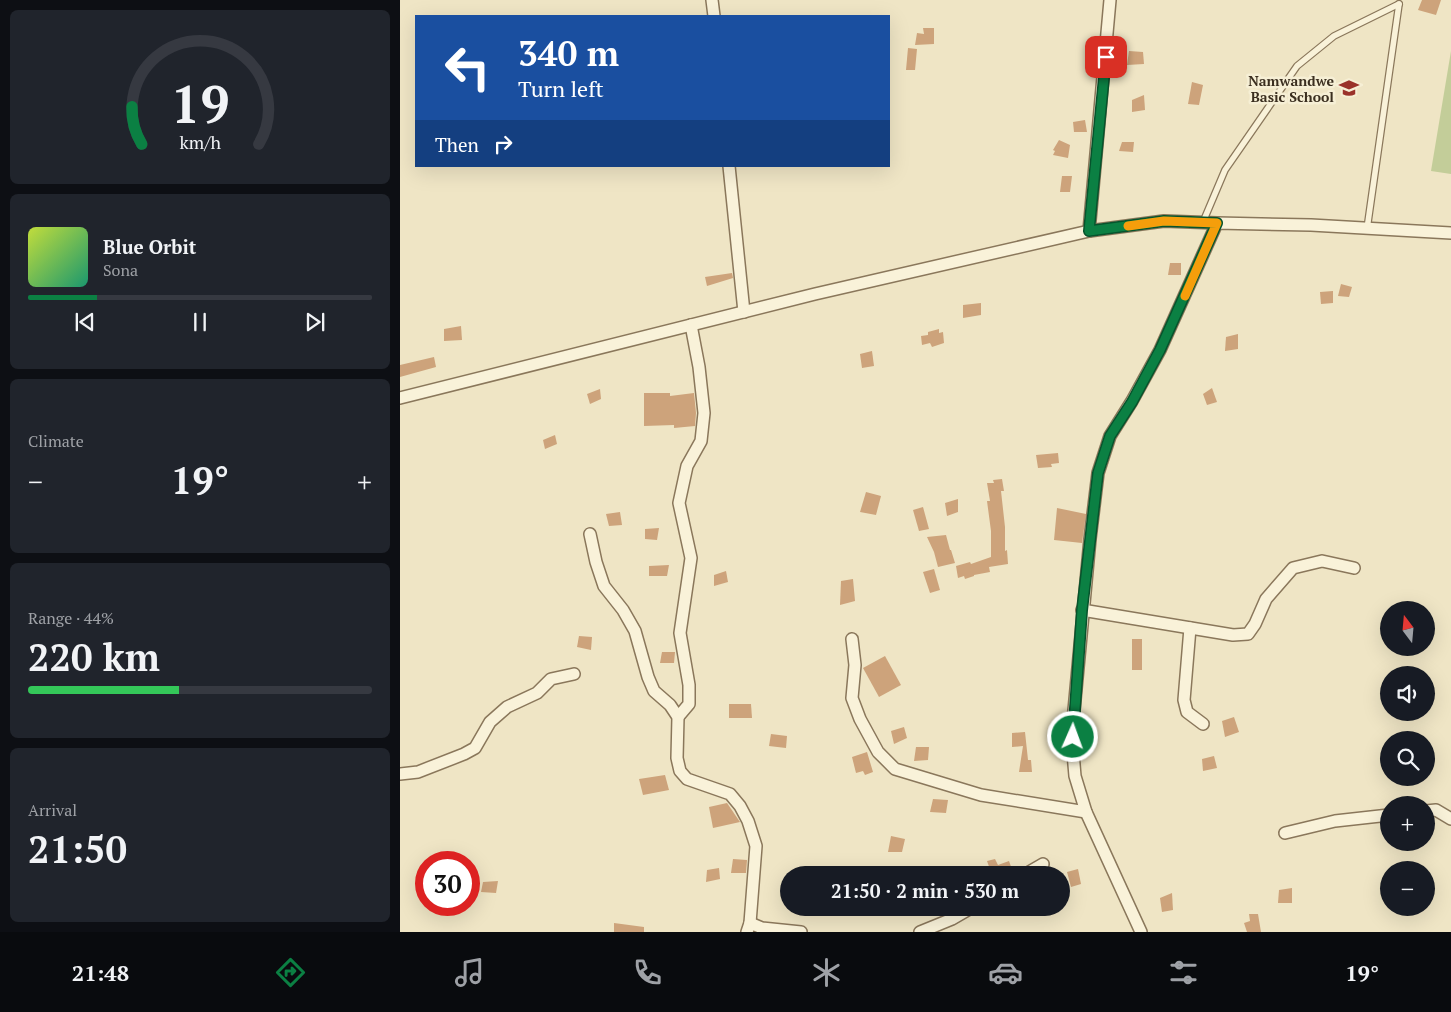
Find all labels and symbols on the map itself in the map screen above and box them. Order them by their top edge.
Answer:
pin [1085,36,1127,78]
place label: Namwandwe Basic School [1248,71,1334,106]
school or university icon: Namwandwe Basic School [1338,77,1360,99]
north arrow [1380,601,1435,656]
position arrow [1046,710,1098,762]
speed limit sign: 30 [415,851,480,916]

